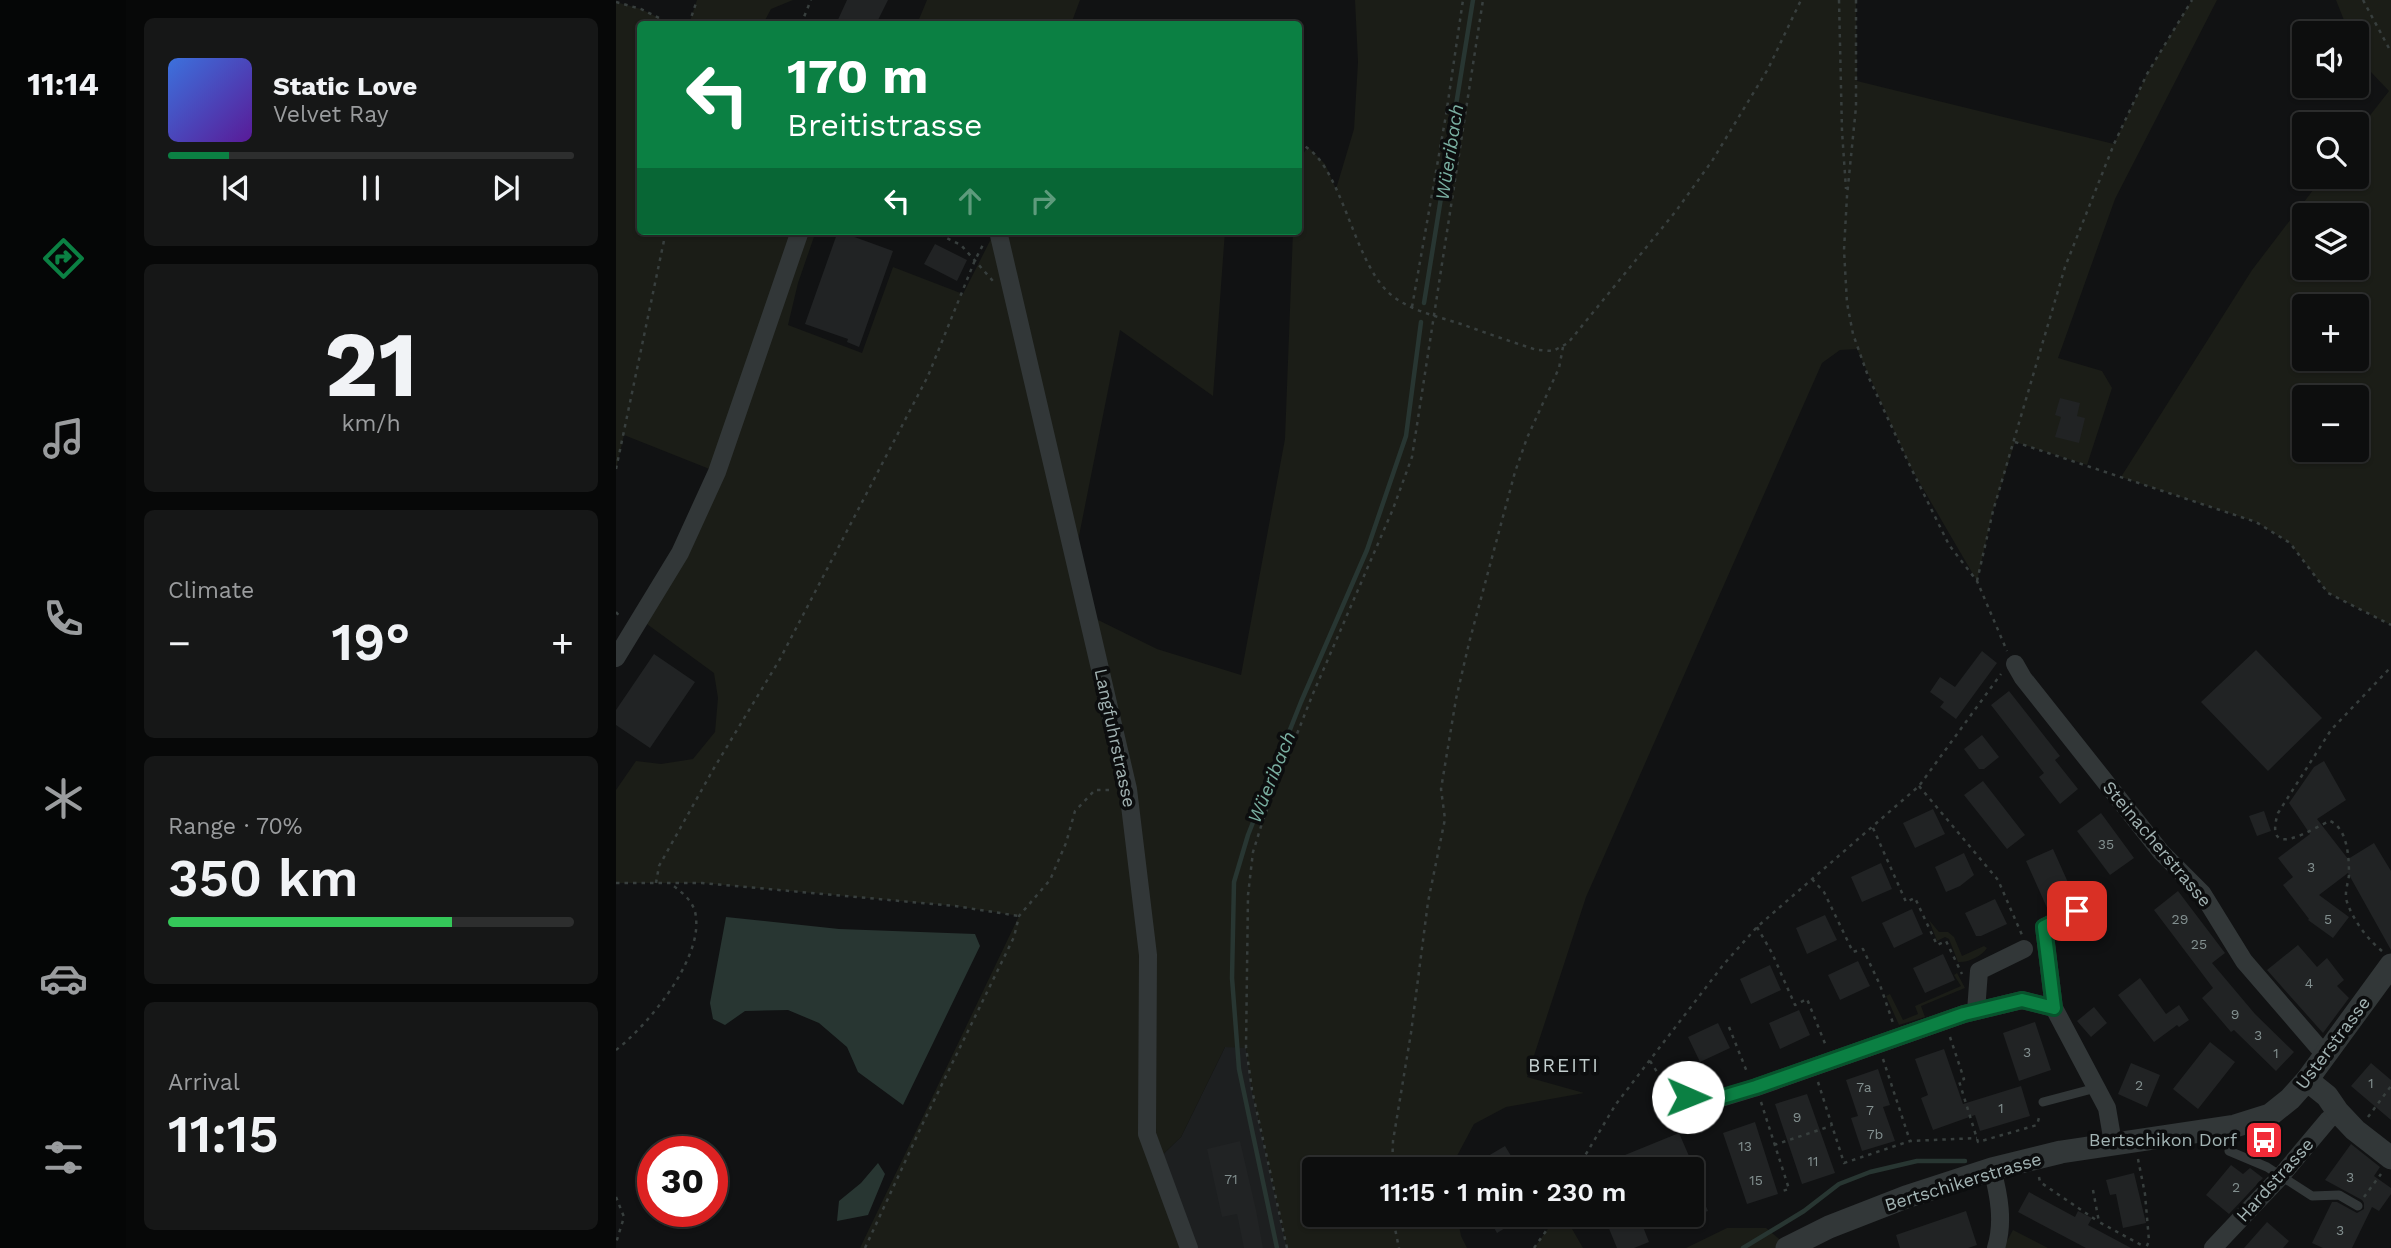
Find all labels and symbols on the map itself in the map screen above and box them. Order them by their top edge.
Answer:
water label: Wüeribach [1431,102,1468,202]
street label: Langfuhrstrasse [1090,666,1140,809]
water label: Wüeribach [1243,728,1300,826]
street label: Steinacherstrasse [2099,776,2216,911]
house number: 35 [2098,836,2114,852]
house number: 3 [2307,859,2315,875]
pin [2047,881,2107,941]
house number: 29 [2172,911,2188,927]
house number: 5 [2324,911,2332,927]
house number: 25 [2191,936,2207,952]
house number: 4 [2305,975,2313,991]
street label: Usterstrasse [2291,992,2374,1093]
house number: 9 [2231,1006,2239,1022]
house number: 3 [2254,1027,2262,1043]
house number: 3 [2023,1044,2031,1060]
house number: 1 [2273,1045,2279,1061]
district label: BREITI [1528,1054,1600,1077]
position arrow [1651,1060,1725,1134]
house number: 1 [2368,1075,2374,1091]
house number: 2 [2135,1077,2143,1093]
house number: 7a [1856,1079,1872,1095]
house number: 1 [1998,1100,2004,1116]
house number: 7 [1866,1102,1874,1118]
house number: 9 [1793,1109,1801,1125]
bus stop icon: Bertschikon Dorf [2243,1119,2285,1161]
house number: 7b [1867,1126,1883,1142]
place label: Bertschikon Dorf [2089,1129,2237,1150]
street label: Hardstrasse [2232,1134,2318,1226]
speed limit sign: 30 [637,1136,728,1227]
house number: 13 [1738,1138,1752,1154]
street label: Bertschikerstrasse [1882,1148,2044,1215]
house number: 11 [1808,1153,1818,1169]
house number: 3 [2346,1169,2354,1185]
house number: 71 [1224,1171,1238,1187]
house number: 15 [1749,1172,1763,1188]
house number: 2 [2232,1179,2240,1195]
house number: 3 [2336,1222,2344,1238]

